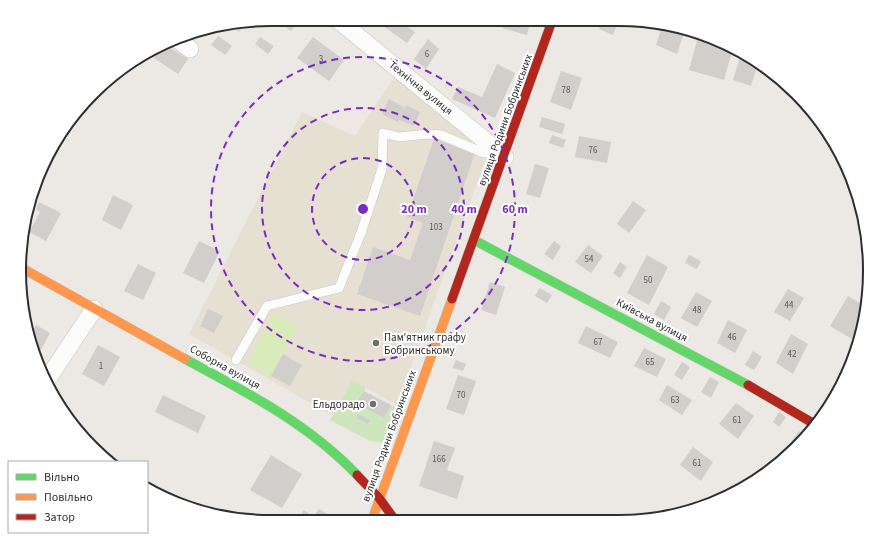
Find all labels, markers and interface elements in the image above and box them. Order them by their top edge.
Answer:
house number: 6 [425,48,430,61]
street label: вулиця Родини Бобринських [474,52,536,188]
house number: 3 [319,53,324,66]
street label: Технічна вулиця [386,58,456,118]
house number: 78 [562,84,571,97]
house number: 76 [589,144,598,157]
text: 20 m [401,201,427,218]
text: 40 m [451,201,477,218]
text: 60 m [502,201,528,218]
centre of rings [356,202,370,216]
house number: 103 [429,221,443,234]
house number: 54 [585,253,594,266]
house number: 50 [644,274,653,287]
street label: Київська вулиця [614,295,690,345]
house number: 44 [785,299,794,312]
house number: 48 [693,304,702,317]
place label: Пам'ятник графу Бобринському [384,330,466,358]
house number: 46 [728,331,737,344]
house number: 67 [594,336,603,349]
marker: Пам'ятник графу Бобринському [371,338,381,348]
street label: Соборна вулиця [187,341,263,393]
house number: 42 [788,348,797,361]
house number: 65 [646,356,655,369]
house number: 1 [99,360,103,373]
street label: вулиця Родини Бобринських [358,368,420,504]
house number: 70 [457,389,466,402]
house number: 63 [671,394,680,407]
place label: Ельдорадо [313,397,365,412]
marker: Ельдорадо [368,399,378,409]
house number: 61 [733,414,741,427]
house number: 166 [432,453,446,466]
house number: 61 [693,457,701,470]
legend [8,461,148,533]
text: Вільно [44,469,80,486]
text: Повільно [44,489,93,506]
text: Затор [44,509,75,526]

